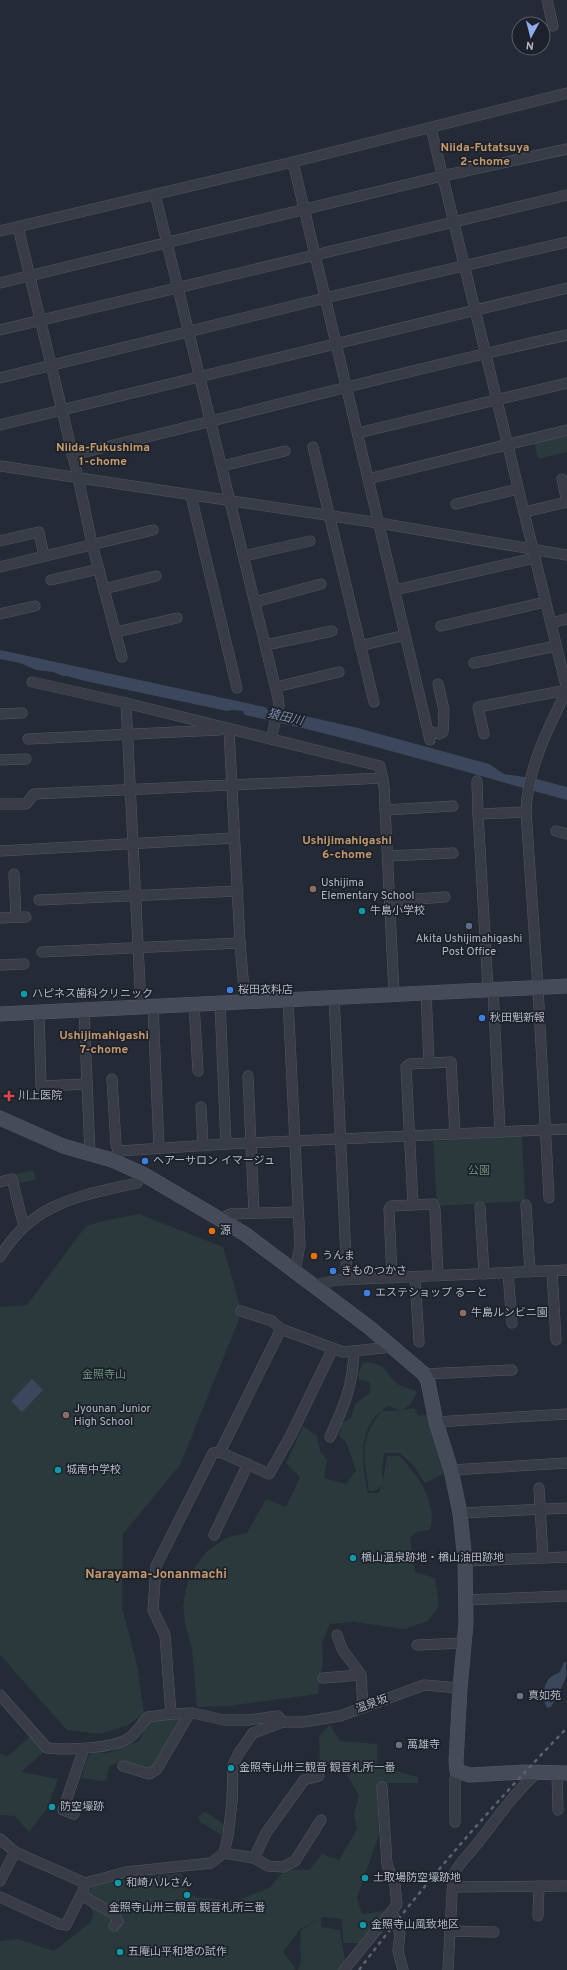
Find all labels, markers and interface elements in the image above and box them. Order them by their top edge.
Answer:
north arrow [511,16,551,56]
text: N [525,38,535,52]
district label: Niida-Futatsuya 2-chome [441,140,529,170]
district label: Niida-Fukushima 1-chome [56,440,150,470]
water label: 猿田川 [266,706,306,730]
district label: Ushijimahigashi 6-chome [302,833,392,863]
place label: Ushijima Elementary School [321,876,414,903]
marker: Ushijima Elementary School [308,884,318,894]
place label: 牛島小学校 [370,904,425,918]
marker: 牛島小学校 [357,906,367,916]
marker: Akita Ushijimahigashi Post Office [464,921,474,931]
place label: Akita Ushijimahigashi Post Office [416,932,522,959]
place label: 桜田衣料店 [238,983,293,997]
marker: 桜田衣料店 [225,985,235,995]
place label: ハピネス歯科クリニック [32,987,153,1001]
marker: ハピネス歯科クリニック [19,989,29,999]
place label: 秋田魁新報 [490,1011,545,1025]
marker: 秋田魁新報 [477,1013,487,1023]
district label: Ushijimahigashi 7-chome [59,1028,149,1058]
place label: 川上医院 [18,1089,62,1103]
marker: 川上医院 [3,1090,15,1102]
place label: ヘアーサロン イマージュ [153,1154,275,1168]
marker: ヘアーサロン イマージュ [140,1156,150,1166]
park label: 公園 [468,1164,490,1178]
place label: 源 [220,1224,231,1238]
marker: 源 [207,1226,217,1236]
place label: うんま [322,1249,355,1263]
marker: うんま [309,1251,319,1261]
place label: きものつかさ [341,1264,407,1278]
marker: きものつかさ [328,1266,338,1276]
place label: エステショップ るーと [375,1286,488,1300]
marker: エステショップ るーと [362,1288,372,1298]
place label: 牛島ルンビニ園 [471,1306,548,1320]
marker: 牛島ルンビニ園 [458,1308,468,1318]
park label: 金照寺山 [82,1368,126,1382]
place label: Jyounan Junior High School [74,1402,151,1429]
marker: Jyounan Junior High School [61,1410,71,1420]
place label: 城南中学校 [66,1463,121,1477]
marker: 城南中学校 [53,1465,63,1475]
place label: 楢山温泉跡地・楢山油田跡地 [361,1551,504,1565]
marker: 楢山温泉跡地・楢山油田跡地 [348,1553,358,1563]
district label: Narayama-Jonanmachi [85,1567,227,1583]
place label: 真如苑 [528,1689,561,1703]
marker: 真如苑 [515,1691,525,1701]
street label: 温泉坂 [354,1692,390,1716]
place label: 萬雄寺 [407,1738,440,1752]
marker: 萬雄寺 [394,1740,404,1750]
place label: 金照寺山卅三観音 観音札所一番 [239,1761,396,1775]
marker: 金照寺山卅三観音 観音札所一番 [226,1763,236,1773]
place label: 防空壕跡 [60,1800,104,1814]
marker: 防空壕跡 [47,1802,57,1812]
place label: 土取場防空壕跡地 [373,1871,461,1885]
marker: 土取場防空壕跡地 [360,1873,370,1883]
place label: 和崎ハルさん [126,1876,192,1890]
marker: 和崎ハルさん [113,1878,123,1888]
marker: 金照寺山卅三観音 観音札所三番 [182,1890,192,1900]
place label: 金照寺山卅三観音 観音札所三番 [109,1901,265,1915]
place label: 金照寺山風致地区 [371,1918,459,1932]
marker: 金照寺山風致地区 [358,1920,368,1930]
place label: 五庵山平和塔の試作 [128,1945,227,1959]
marker: 五庵山平和塔の試作 [115,1947,125,1957]

